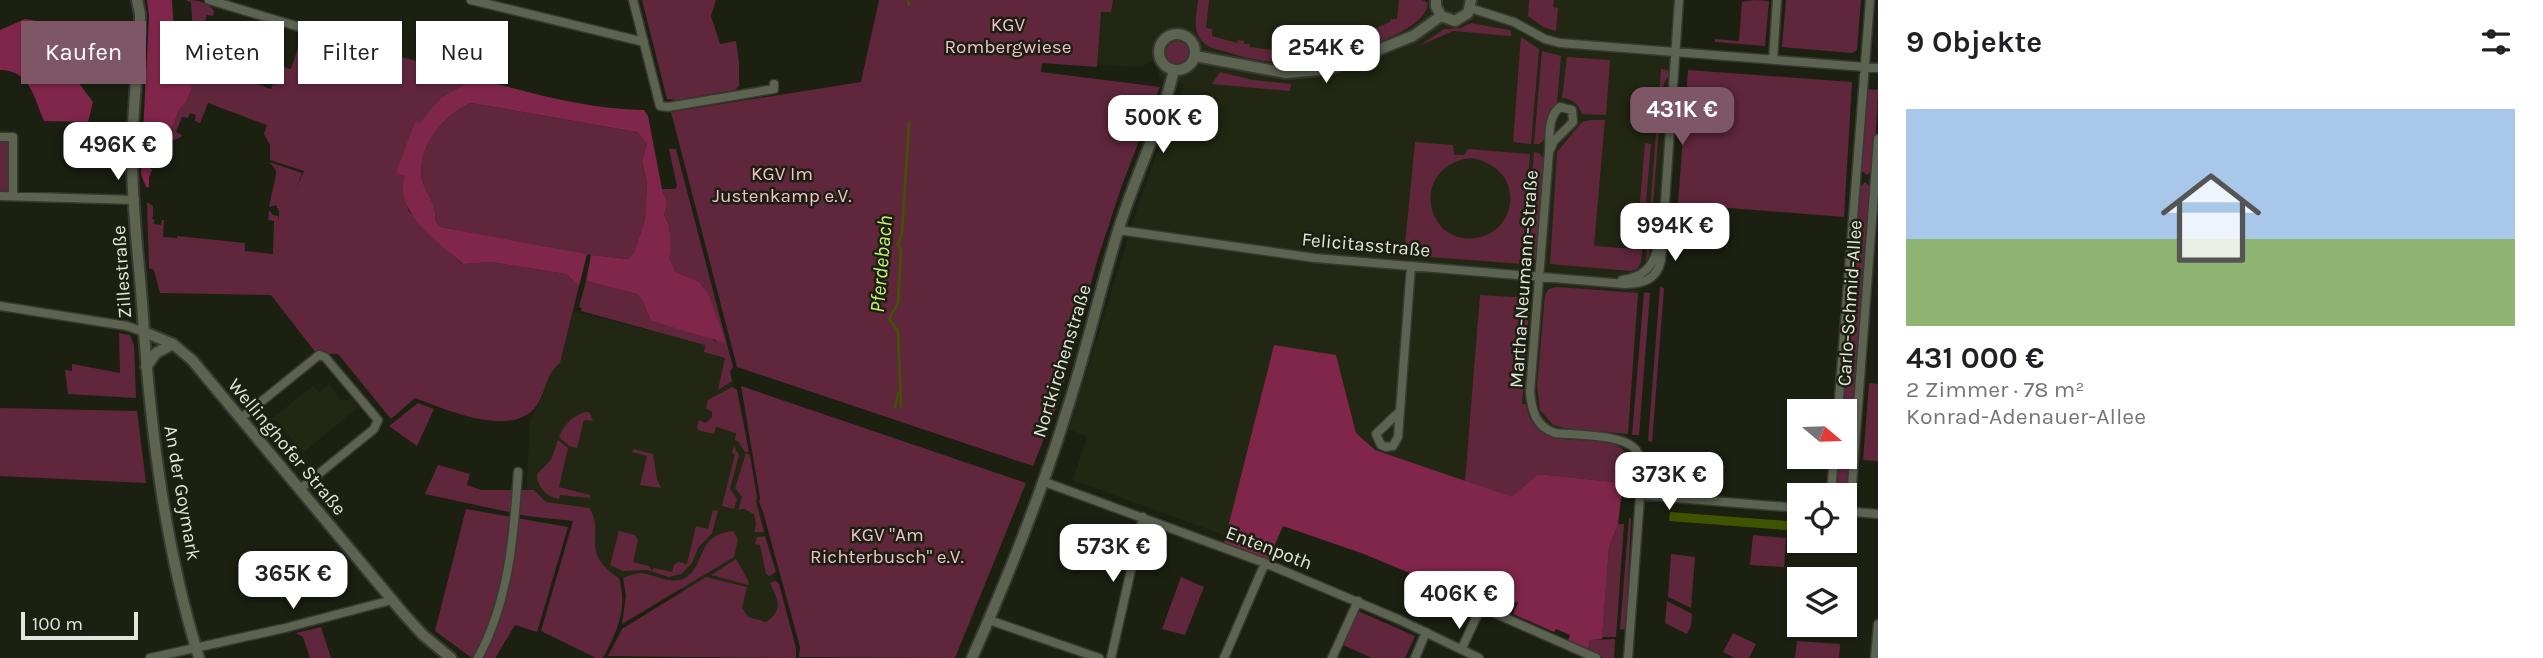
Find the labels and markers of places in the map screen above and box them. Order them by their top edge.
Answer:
pin: 254K € [1269,25,1383,85]
pin: 431K € [1625,88,1739,147]
pin: 500K € [1106,96,1220,155]
pin: 496K € [61,122,175,182]
pin: 994K € [1618,204,1732,263]
pin: 373K € [1612,452,1726,512]
pin: 573K € [1056,524,1170,584]
pin: 365K € [236,552,350,611]
pin: 406K € [1402,572,1516,631]

